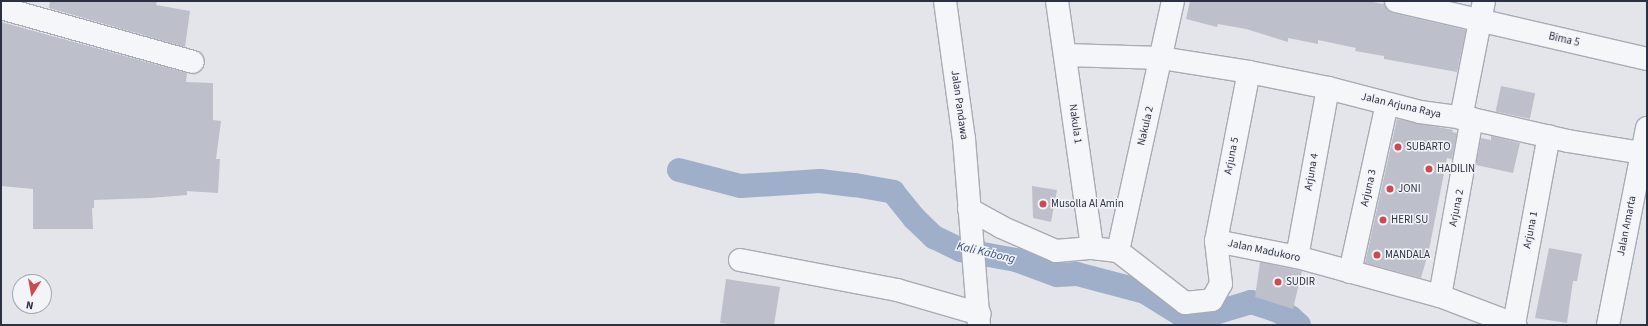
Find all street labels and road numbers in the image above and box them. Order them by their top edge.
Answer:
street label: Bima 5 [1547,30,1581,50]
street label: Jalan Pandawa [948,70,970,140]
street label: Jalan Arjuna Raya [1360,90,1442,122]
street label: Nakula 1 [1066,103,1084,145]
street label: Nakula 2 [1135,105,1157,147]
street label: Arjuna 5 [1222,136,1242,176]
street label: Arjuna 4 [1302,152,1322,192]
street label: Arjuna 3 [1358,168,1380,208]
street label: Arjuna 2 [1447,188,1467,228]
street label: Jalan Amarta [1615,195,1639,257]
street label: Arjuna 1 [1521,210,1541,250]
street label: Jalan Madukoro [1226,237,1302,265]

